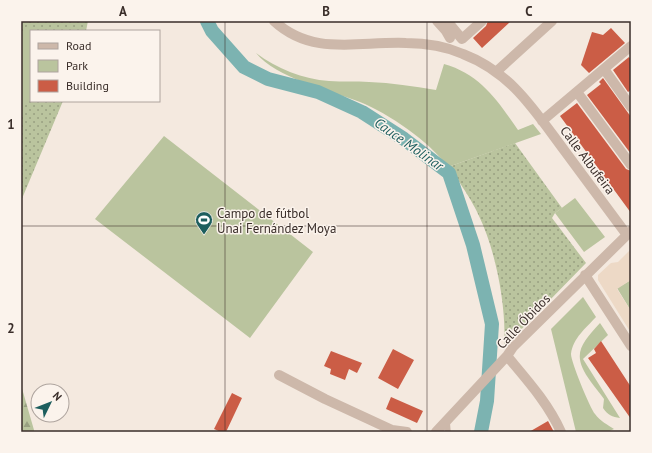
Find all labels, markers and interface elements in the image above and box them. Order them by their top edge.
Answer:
text: A [119,3,127,20]
text: B [322,3,330,20]
text: C [525,3,533,20]
legend [30,30,160,102]
text: Road [66,38,91,53]
text: Park [66,58,88,73]
text: Building [66,78,109,93]
water label: Cauce Molinar [371,114,448,175]
text: 1 [7,116,15,133]
street label: Calle Albufeira [556,123,619,198]
place label: Campo de fútbol Unai Fernández Moya [217,205,336,237]
sports icon: Campo de fútbol Unai Fernández Moya [194,210,214,235]
street label: Calle Óbidos [493,290,554,352]
text: 2 [7,320,15,337]
north arrow [30,383,70,423]
text: N [50,389,65,404]

